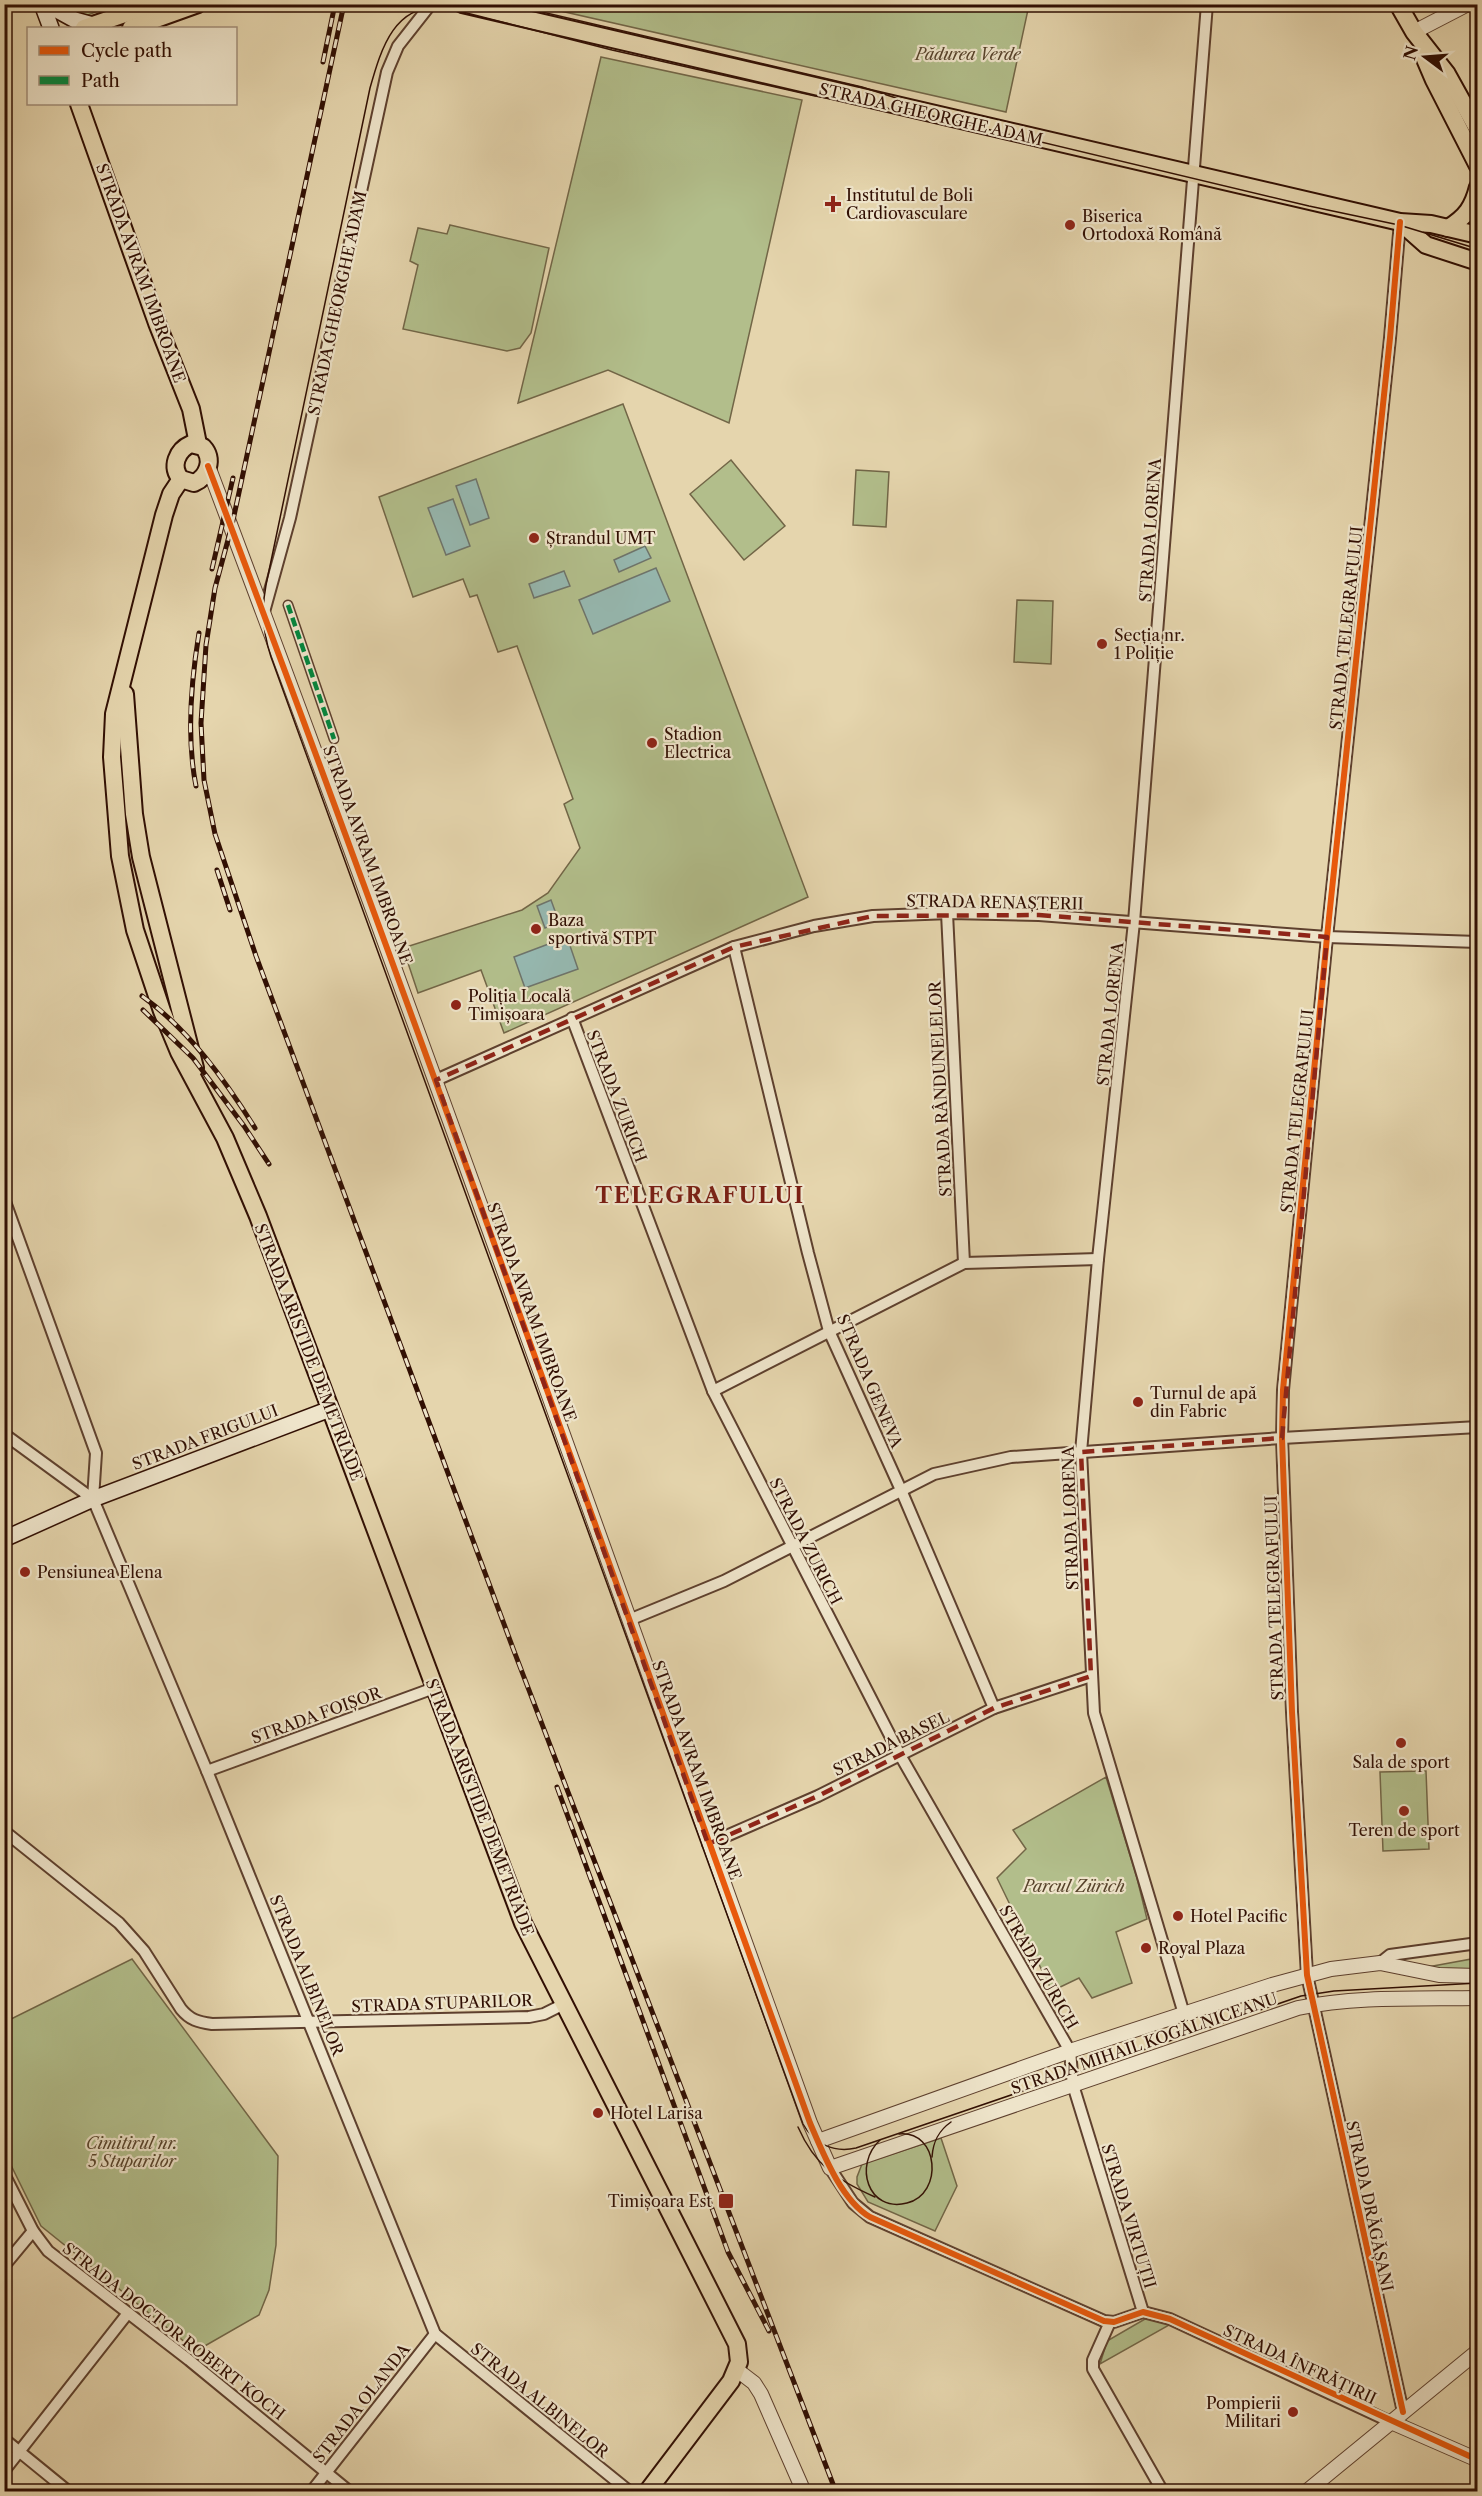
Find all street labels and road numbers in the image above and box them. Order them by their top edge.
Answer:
street label: STRADA GHEORGHE ADAM [817,79,1045,149]
street label: STRADA AVRAM IMBROANE [92,160,190,386]
street label: STRADA GHEORGHE ADAM [303,189,371,417]
street label: STRADA LORENA [1135,456,1165,603]
street label: STRADA TELEGRAFULUI [1325,525,1367,731]
street label: STRADA AVRAM IMBROANE [319,742,417,968]
street label: STRADA RENAȘTERII [906,890,1084,914]
street label: STRADA LORENA [1093,940,1128,1087]
street label: STRADA RÂNDUNELELOR [924,979,956,1197]
street label: STRADA TELEGRAFULUI [1276,1008,1318,1214]
street label: STRADA ZURICH [583,1027,651,1165]
street label: STRADA AVRAM IMBROANE [483,1199,581,1425]
street label: STRADA ARISTIDE DEMETRIADE [251,1220,367,1484]
street label: STRADA GENEVA [833,1311,908,1452]
street label: STRADA FRIGULUI [129,1400,281,1474]
street label: STRADA LORENA [1057,1444,1083,1591]
street label: STRADA ZURICH [765,1474,847,1608]
street label: STRADA TELEGRAFULUI [1260,1495,1288,1701]
street label: STRADA AVRAM IMBROANE [648,1657,746,1883]
street label: STRADA ARISTIDE DEMETRIADE [422,1675,538,1939]
street label: STRADA FOIȘOR [248,1682,385,1748]
street label: STRADA BASEL [830,1706,953,1780]
street label: STRADA ALBINELOR [266,1892,349,2059]
street label: STRADA ZURICH [995,1901,1083,2033]
street label: STRADA MIHAIL KOGĂLNICEANU [1008,1988,1280,2098]
street label: STRADA STUPARILOR [351,1990,534,2016]
street label: STRADA DRĂGĂȘANI [1342,2119,1398,2293]
street label: STRADA VIRTUȚII [1097,2141,1160,2291]
street label: STRADA DOCTOR ROBERT KOCH [59,2238,289,2424]
street label: STRADA ÎNFRĂȚIRII [1220,2320,1380,2409]
street label: STRADA OLANDA [308,2338,415,2467]
street label: STRADA ALBINELOR [467,2338,614,2463]

